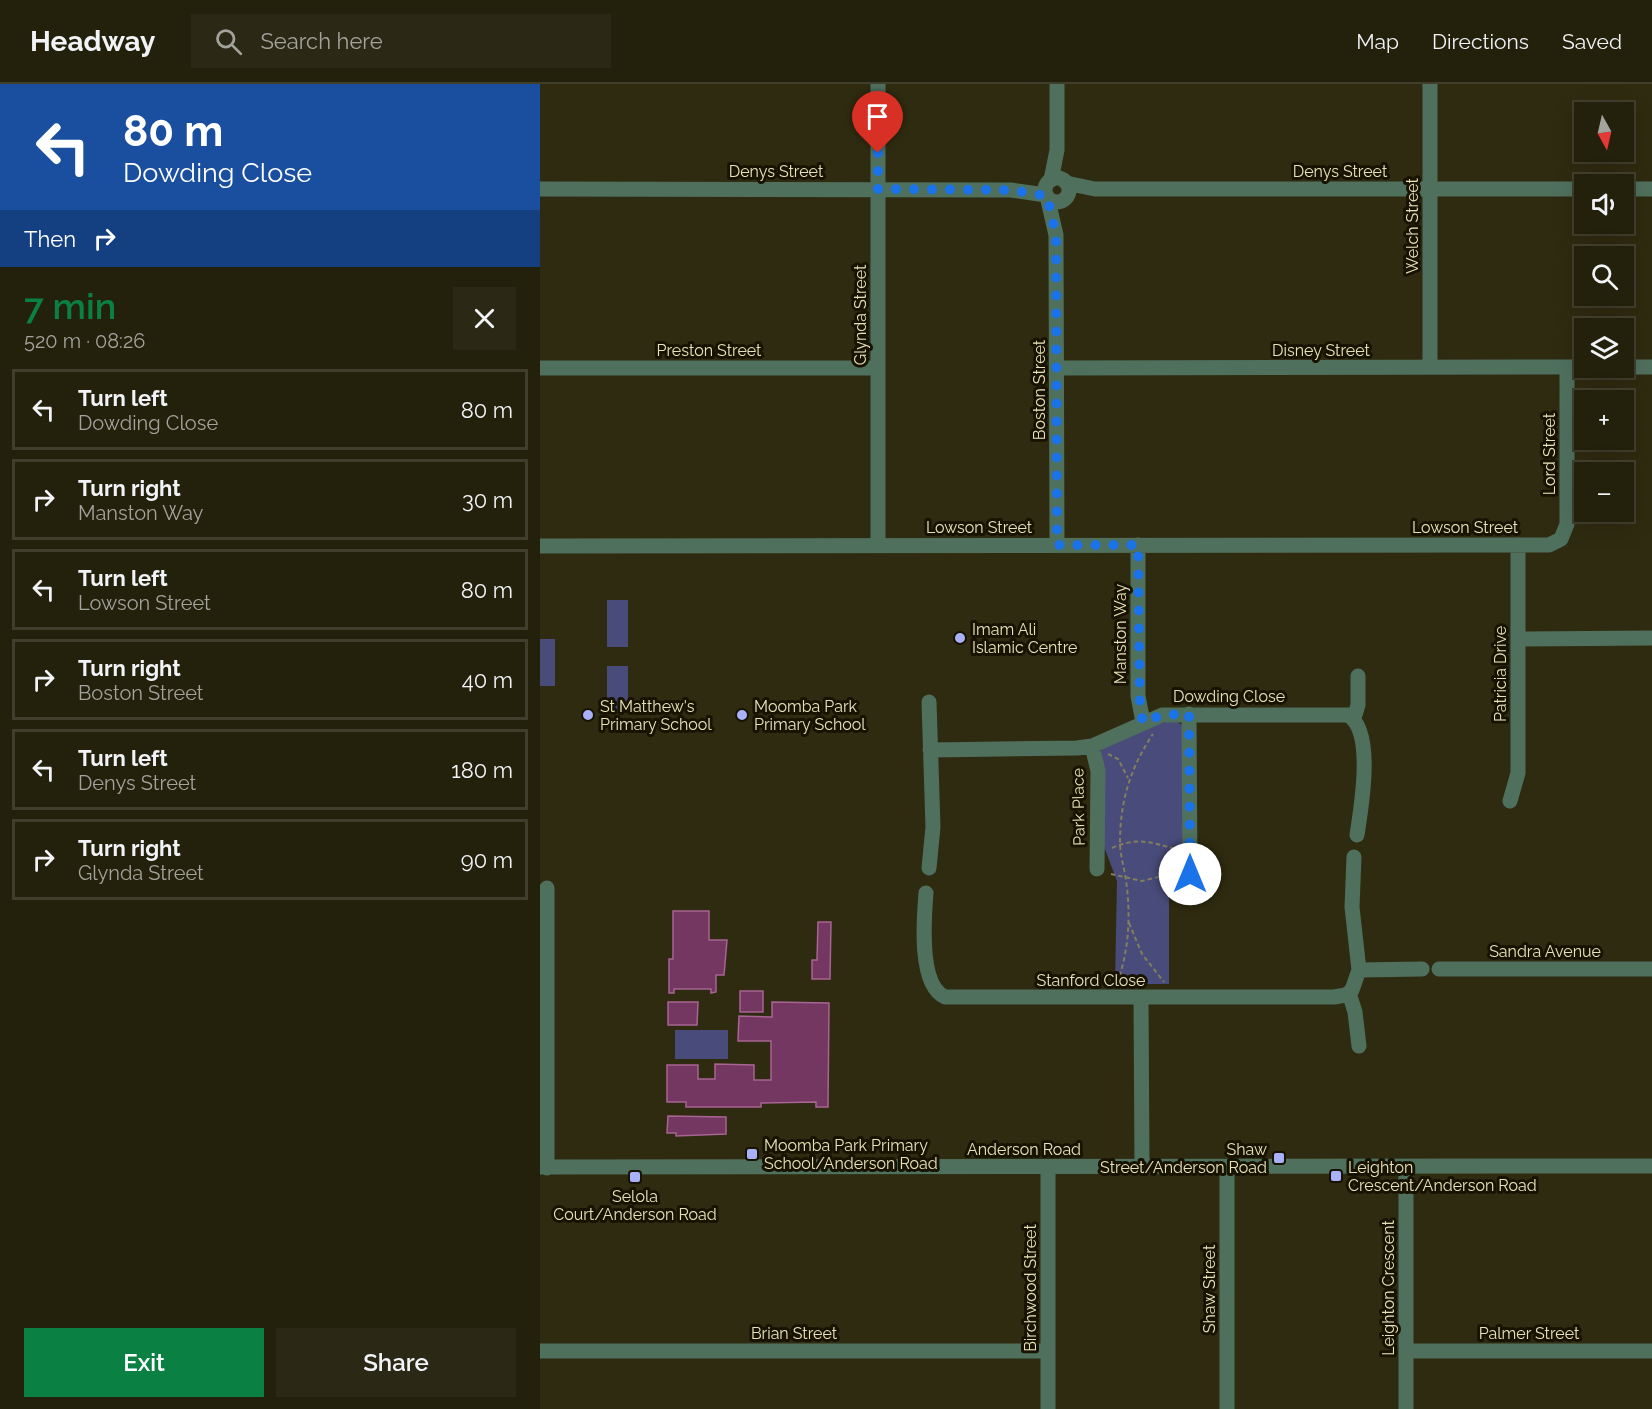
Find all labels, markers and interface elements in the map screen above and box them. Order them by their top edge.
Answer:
search box [191,14,611,68]
text: Headway [30,25,155,58]
icon: search [212,25,245,58]
text: Search here [260,28,383,54]
text: Map [1356,29,1399,54]
text: Directions [1432,29,1529,54]
text: Saved [1562,29,1622,54]
pin [852,91,903,153]
icon: arrive [861,100,894,133]
north arrow [1574,102,1634,162]
map controls [1574,102,1634,522]
text: 80 m [123,107,223,156]
icon: left [24,108,102,186]
text: Dowding Close [123,157,312,188]
street label: Denys Street [729,162,824,181]
street label: Denys Street [1293,162,1388,181]
button: sound [1574,174,1634,234]
street label: Welch Street [1403,177,1422,274]
icon: right [88,222,121,255]
text: Then [24,226,76,252]
button: search [1574,246,1634,306]
street label: Glynda Street [851,264,870,365]
text: 7 min [24,285,116,327]
button: close [453,287,516,350]
button: layers [1574,318,1634,378]
text: 520 m · 08:26 [24,329,145,353]
street label: Boston Street [1030,339,1049,440]
street label: Preston Street [657,341,762,360]
street label: Disney Street [1272,341,1371,360]
text: Turn left [78,385,168,411]
button: + [1574,390,1634,450]
icon: left [27,393,60,426]
text: 80 m [461,397,513,423]
text: Dowding Close [78,411,218,435]
street label: Lord Street [1540,412,1559,495]
button: − [1574,462,1634,522]
text: Turn right [78,475,181,501]
icon: right [27,483,60,516]
text: 30 m [462,487,513,513]
text: Manston Way [78,501,203,525]
street label: Lowson Street [926,518,1033,537]
street label: Lowson Street [1412,518,1519,537]
text: Turn left [78,565,168,591]
icon: left [27,573,60,606]
text: 80 m [461,577,513,603]
street label: Manston Way [1111,584,1130,684]
text: Lowson Street [78,591,211,615]
place label: Imam Ali Islamic Centre [972,620,1077,657]
street label: Patricia Drive [1491,626,1510,722]
marker: Imam Ali Islamic Centre [953,631,967,645]
text: Turn right [78,655,181,681]
icon: right [27,663,60,696]
text: 40 m [462,667,513,693]
text: Boston Street [78,681,204,705]
street label: Dowding Close [1173,687,1285,706]
place label: St Matthew's Primary School [600,697,712,734]
place label: Moomba Park Primary School [754,697,866,734]
marker: St Matthew's Primary School [581,708,595,722]
marker: Moomba Park Primary School [735,708,749,722]
text: Turn left [78,745,168,771]
icon: left [27,753,60,786]
text: 180 m [451,757,513,783]
street label: Park Place [1068,768,1089,846]
text: Denys Street [78,771,196,795]
text: Turn right [78,835,181,861]
position arrow [1158,842,1222,906]
icon: right [27,843,60,876]
text: 90 m [461,847,513,873]
text: Glynda Street [78,861,204,885]
street label: Sandra Avenue [1489,942,1601,961]
street label: Stanford Close [1037,971,1145,990]
place label: Moomba Park Primary School/Anderson Road [764,1136,938,1173]
street label: Anderson Road [967,1140,1081,1159]
place label: Shaw Street/Anderson Road [1100,1140,1267,1177]
marker: Moomba Park Primary School/Anderson Road [745,1147,759,1161]
marker: Shaw Street/Anderson Road [1272,1151,1286,1165]
place label: Leighton Crescent/Anderson Road [1348,1158,1537,1195]
marker: Leighton Crescent/Anderson Road [1329,1169,1343,1183]
marker: Selola Court/Anderson Road [628,1170,642,1184]
place label: Selola Court/Anderson Road [553,1187,717,1224]
street label: Leighton Crescent [1379,1220,1398,1356]
street label: Birchwood Street [1021,1224,1040,1352]
street label: Shaw Street [1200,1244,1219,1333]
street label: Brian Street [751,1324,838,1343]
street label: Palmer Street [1479,1324,1580,1343]
button: Exit [24,1328,264,1397]
button: Share [276,1328,516,1397]

